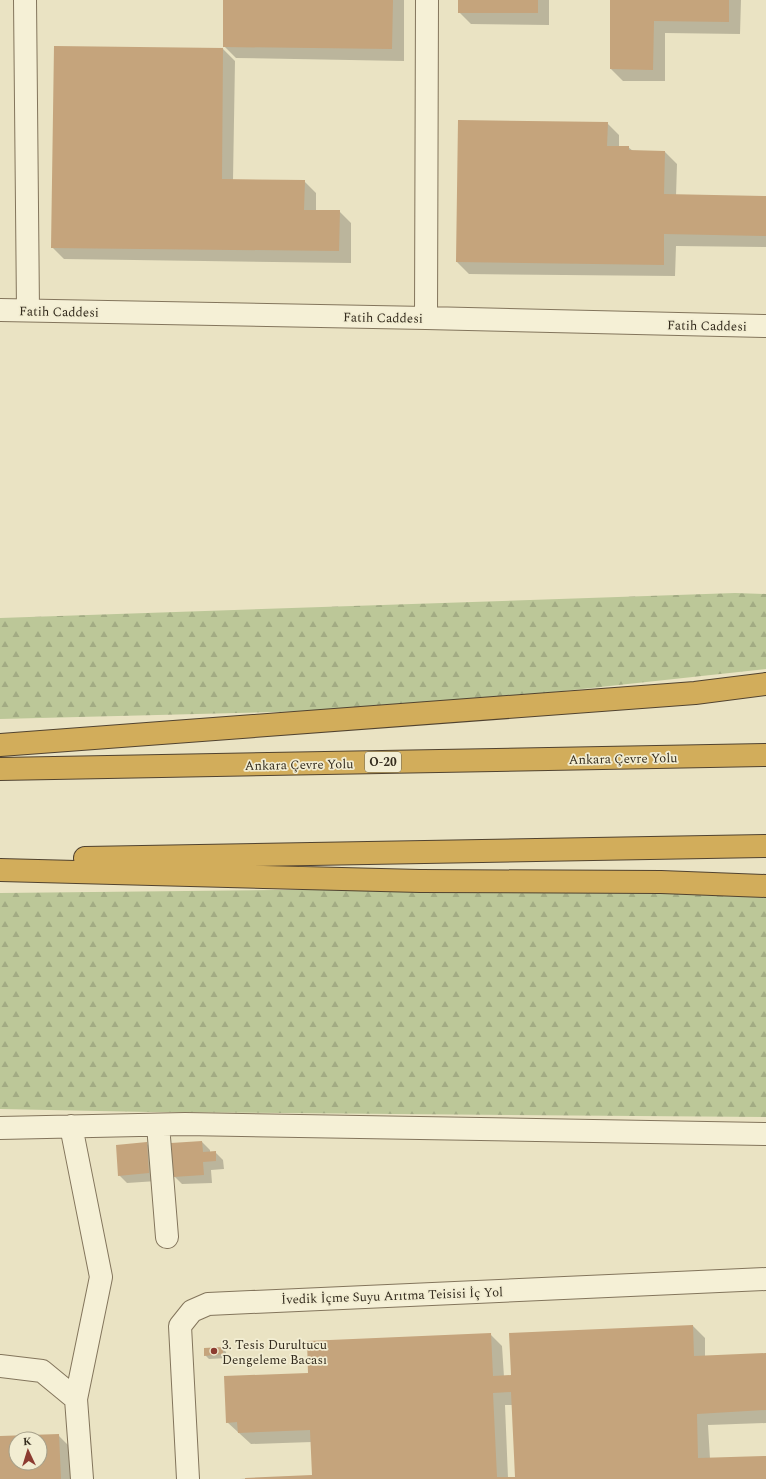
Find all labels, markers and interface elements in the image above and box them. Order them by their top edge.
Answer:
street label: Fatih Caddesi [19,301,99,323]
street label: Fatih Caddesi [343,307,423,329]
street label: Fatih Caddesi [667,315,747,337]
street label: Ankara Çevre Yolu [568,748,678,770]
road number: O-20 [365,752,401,772]
street label: Ankara Çevre Yolu [244,754,354,776]
street label: İvedik İçme Suyu Arıtma Teisisi İç Yol [281,1282,503,1310]
place label: 3. Tesis Durultucu Dengeleme Bacası [222,1335,327,1370]
marker: 3. Tesis Durultucu Dengeleme Bacası [209,1346,219,1356]
north arrow [8,1431,48,1471]
text: K [22,1433,33,1450]

